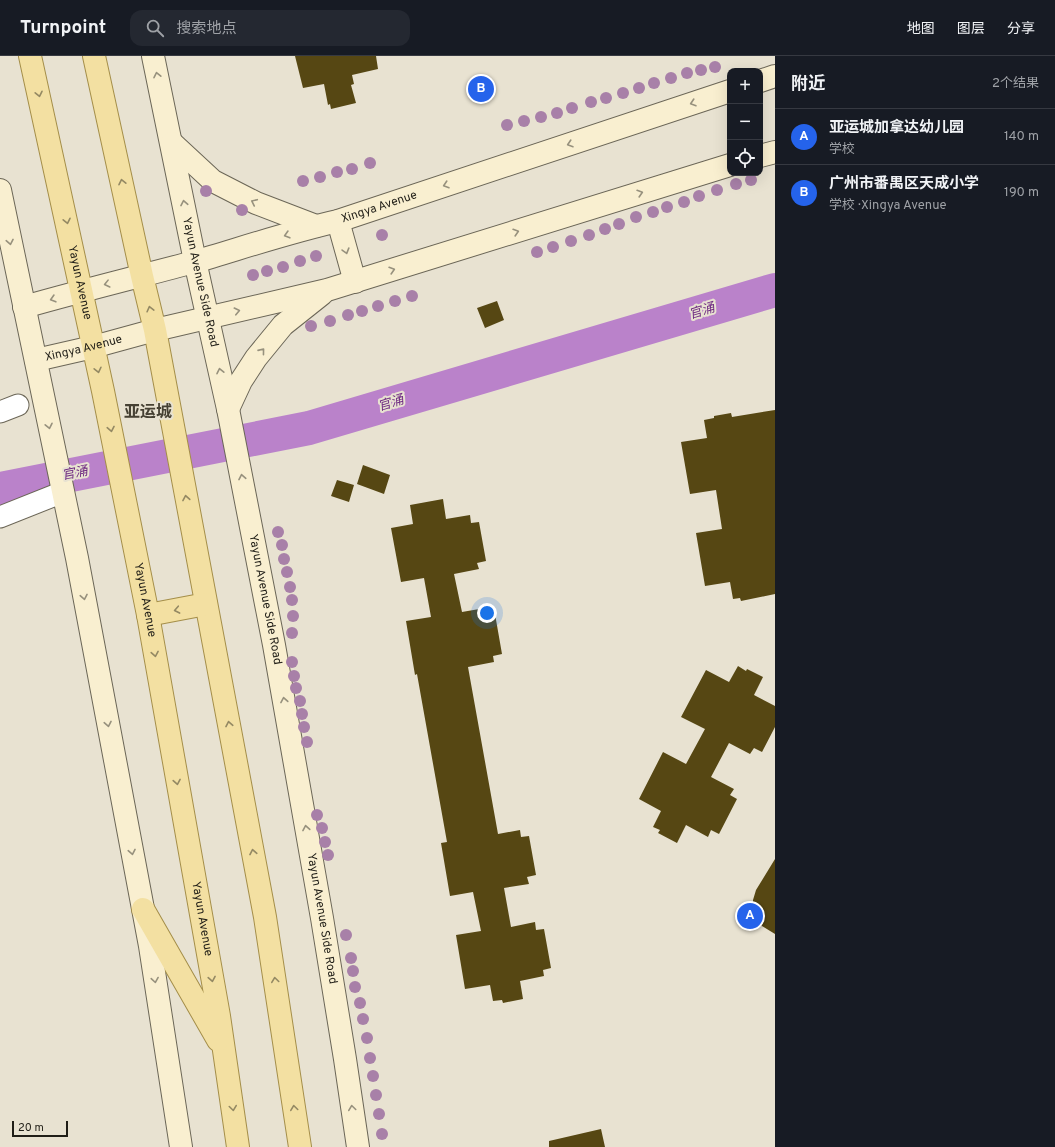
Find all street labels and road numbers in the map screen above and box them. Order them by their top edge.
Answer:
street label: Xingya Avenue [339,187,419,227]
street label: Yayun Avenue Side Road [178,216,222,349]
street label: Yayun Avenue [64,244,95,321]
street label: Xingya Avenue [44,331,124,366]
street label: Yayun Avenue Side Road [245,533,285,666]
street label: Yayun Avenue [130,561,160,639]
street label: Yayun Avenue Side Road [303,852,341,985]
street label: Yayun Avenue [187,880,216,958]

